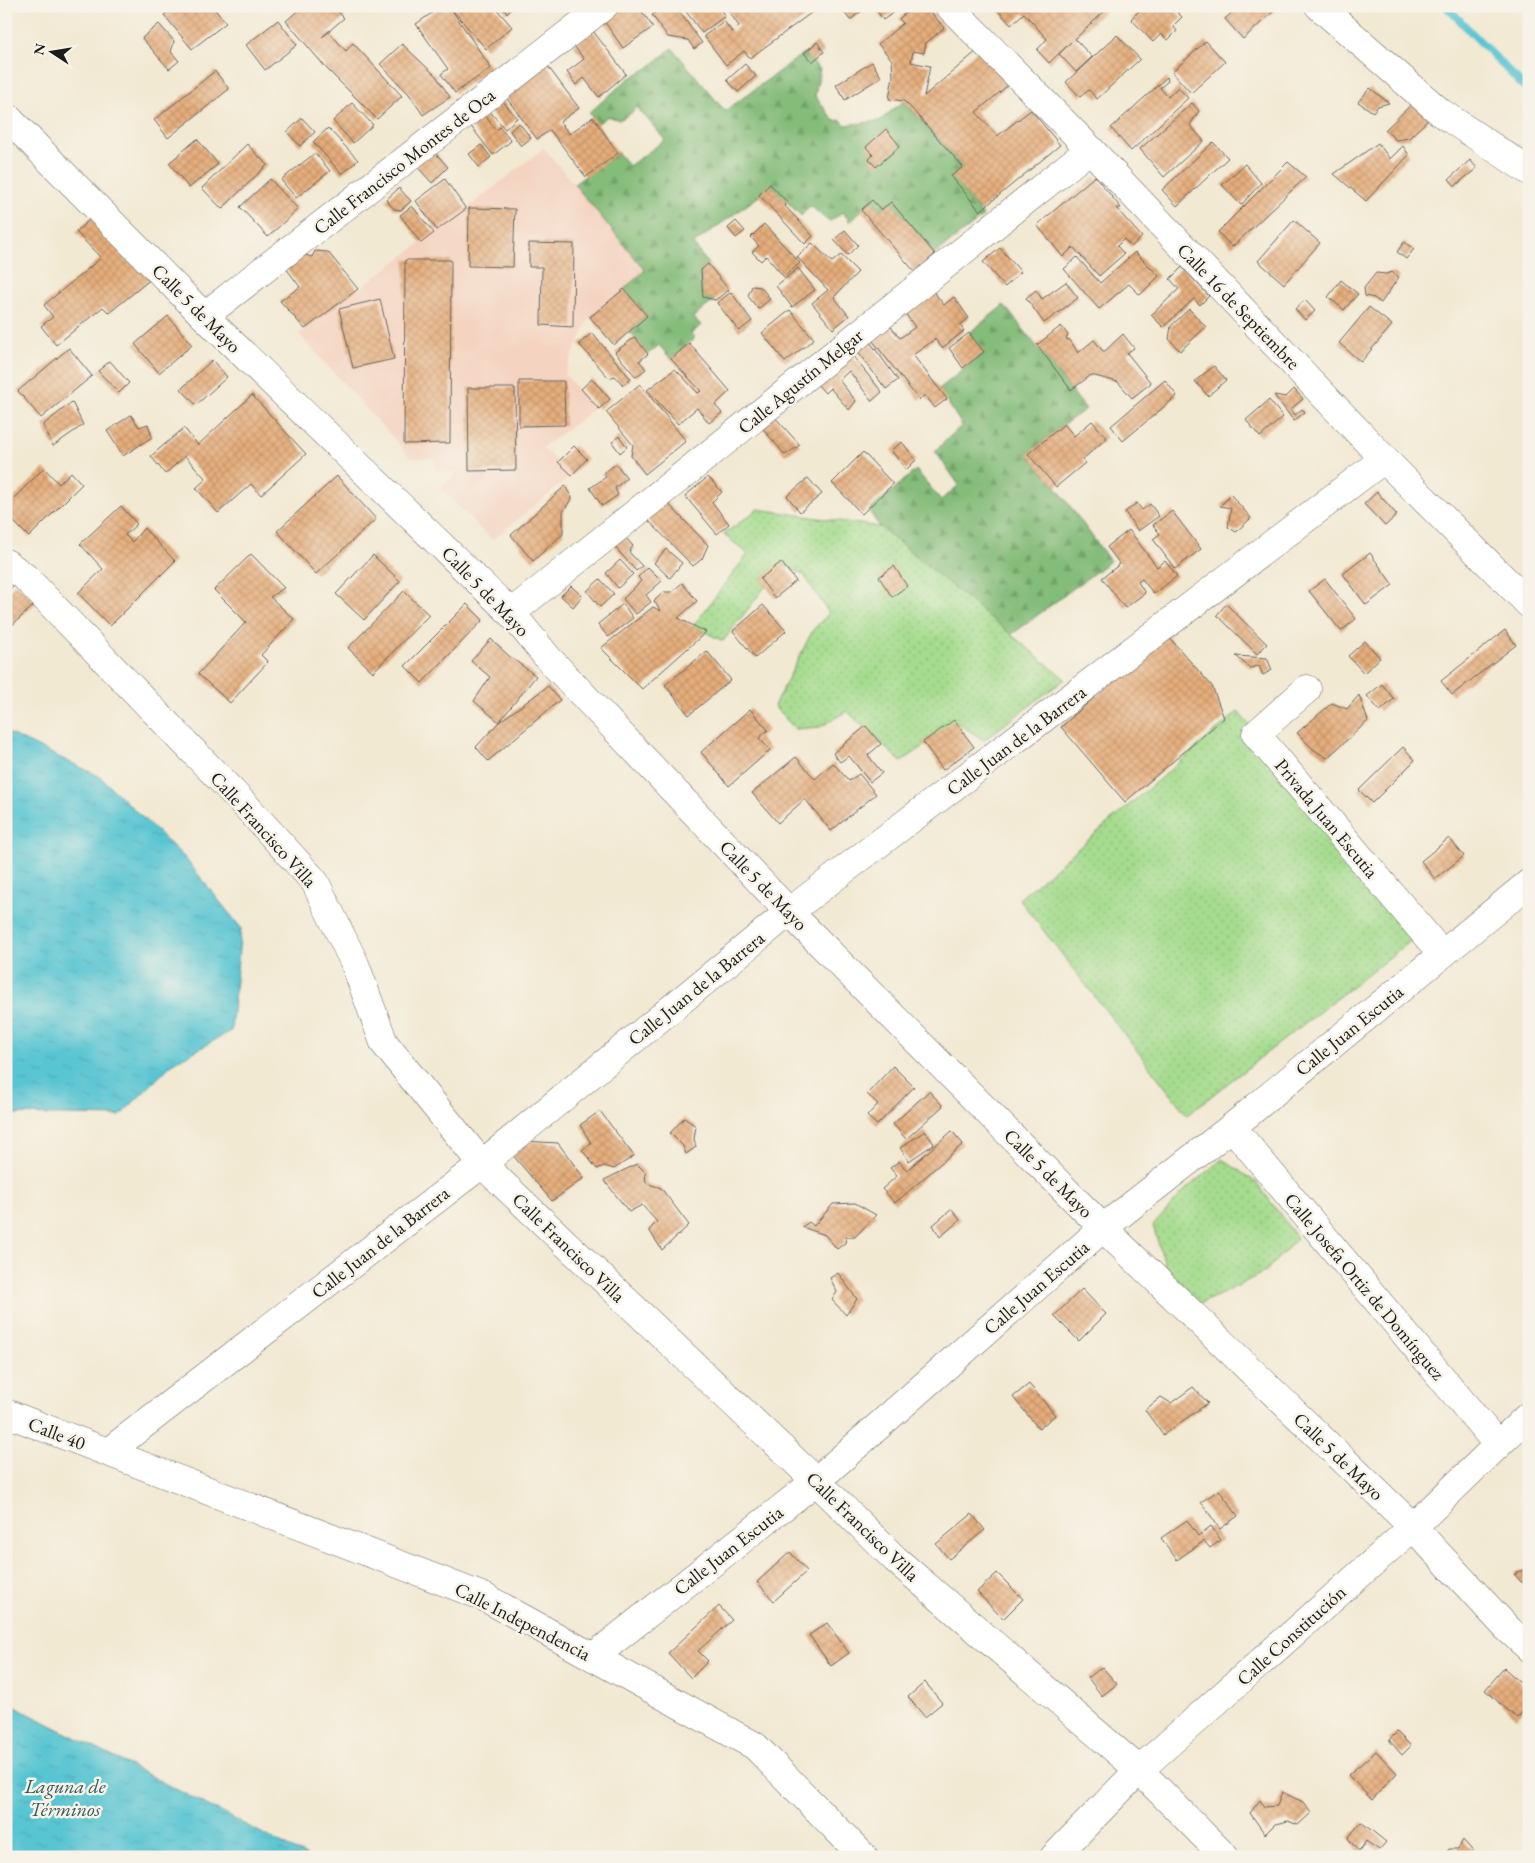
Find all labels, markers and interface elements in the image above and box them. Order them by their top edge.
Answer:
north arrow [28,28,78,78]
text: N [29,41,49,57]
street label: Calle Francisco Montes de Oca [308,82,501,240]
street label: Calle 16 de Septiembre [1172,238,1306,375]
street label: Calle 5 de Mayo [147,258,247,358]
street label: Calle Agustín Melgar [732,323,869,440]
street label: Calle 5 de Mayo [436,541,535,642]
street label: Calle Juan de la Barrera [941,679,1092,801]
street label: Privada Juan Escutia [1269,753,1384,884]
street label: Calle Francisco Villa [205,766,323,893]
street label: Calle 5 de Mayo [714,835,813,936]
street label: Calle Juan de la Barrera [623,925,770,1051]
street label: Calle Juan Escutia [1290,979,1409,1082]
street label: Calle 5 de Mayo [999,1123,1099,1223]
street label: Calle Juan de la Barrera [306,1180,455,1304]
street label: Calle Francisco Villa [507,1187,631,1308]
street label: Calle Josefa Ortiz de Domínguez [1279,1187,1451,1386]
street label: Calle Juan Escutia [978,1234,1095,1340]
street label: Calle 5 de Mayo [1288,1407,1389,1506]
street label: Calle 40 [24,1411,89,1456]
street label: Calle Francisco Villa [801,1466,925,1587]
street label: Calle Juan Escutia [669,1500,788,1601]
street label: Calle Independencia [451,1576,595,1667]
street label: Calle Constitución [1231,1580,1351,1691]
water label: Laguna de Términos [23,1773,106,1822]

